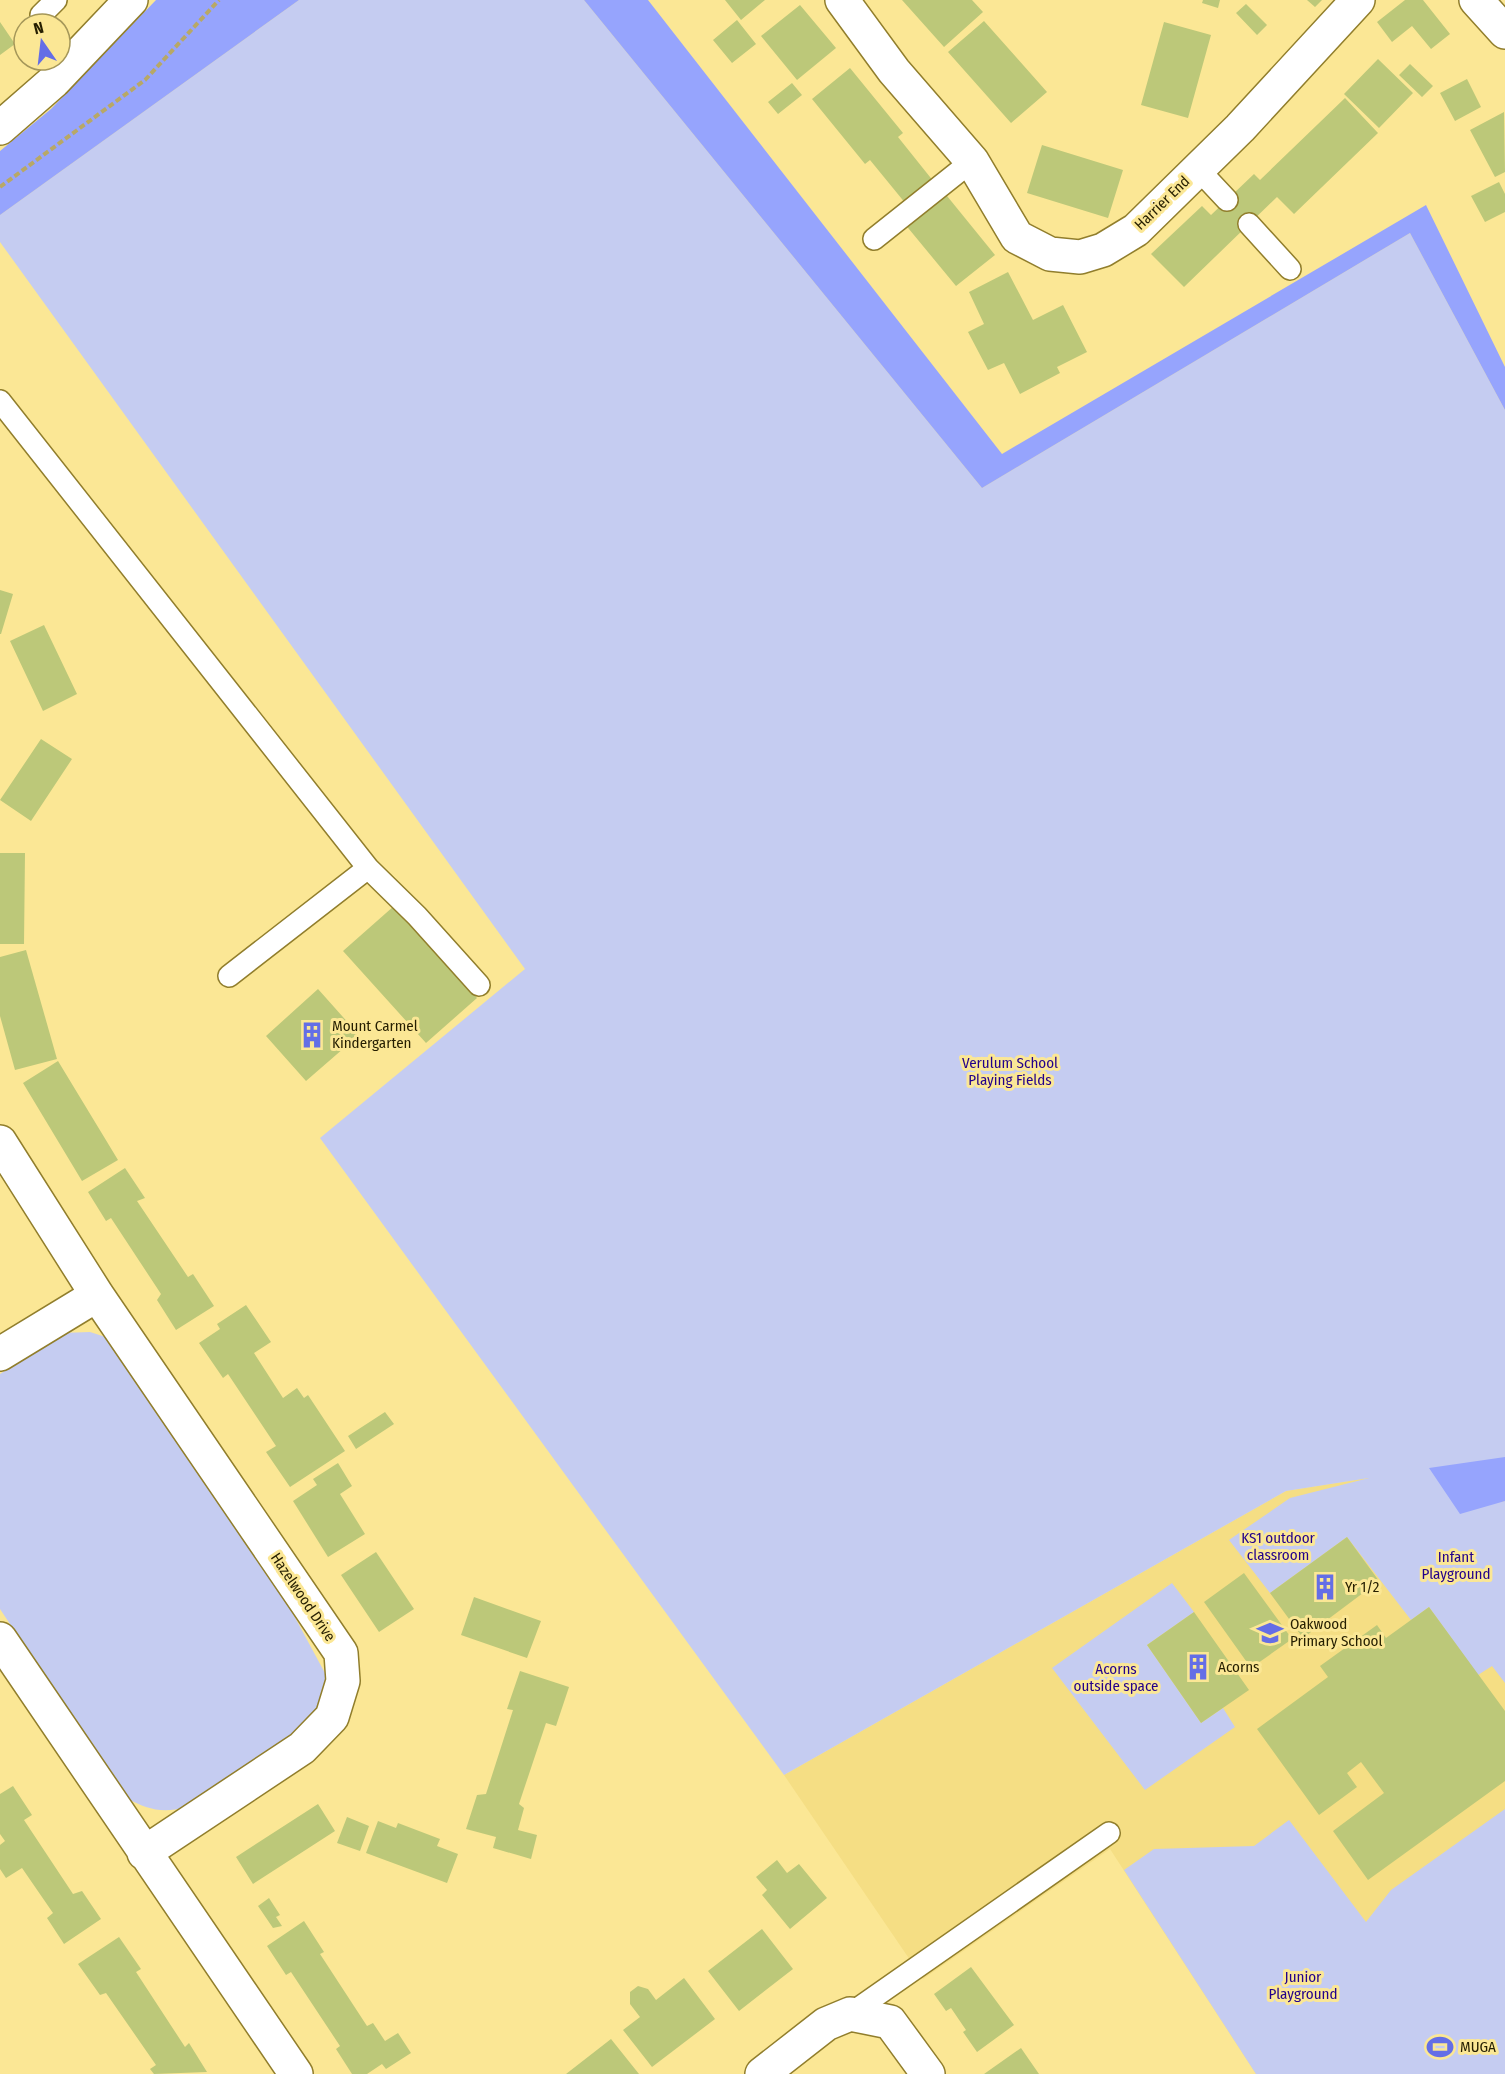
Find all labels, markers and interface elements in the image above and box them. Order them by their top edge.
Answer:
north arrow [12,12,72,72]
text: N [32,18,45,38]
street label: Harrier End [1131,172,1193,234]
place label: Mount Carmel Kindergarten [332,1017,418,1052]
building icon: Mount Carmel Kindergarten [297,1020,327,1050]
park label: Verulum School Playing Fields [962,1054,1058,1089]
park label: KS1 outdoor classroom [1241,1529,1316,1564]
park label: Infant Playground [1422,1548,1490,1583]
street label: Hazelwood Drive [267,1549,339,1645]
building icon: Yr 1/2 [1310,1572,1340,1602]
place label: Yr 1/2 [1345,1578,1380,1596]
place label: Oakwood Primary School [1290,1615,1382,1650]
school or university icon: Oakwood Primary School [1255,1618,1285,1648]
building icon: Acorns [1183,1652,1213,1682]
place label: Acorns [1218,1658,1259,1676]
park label: Acorns outside space [1074,1660,1158,1695]
park label: Junior Playground [1269,1968,1337,2003]
sports icon: MUGA [1425,2032,1455,2062]
place label: MUGA [1460,2038,1496,2056]

